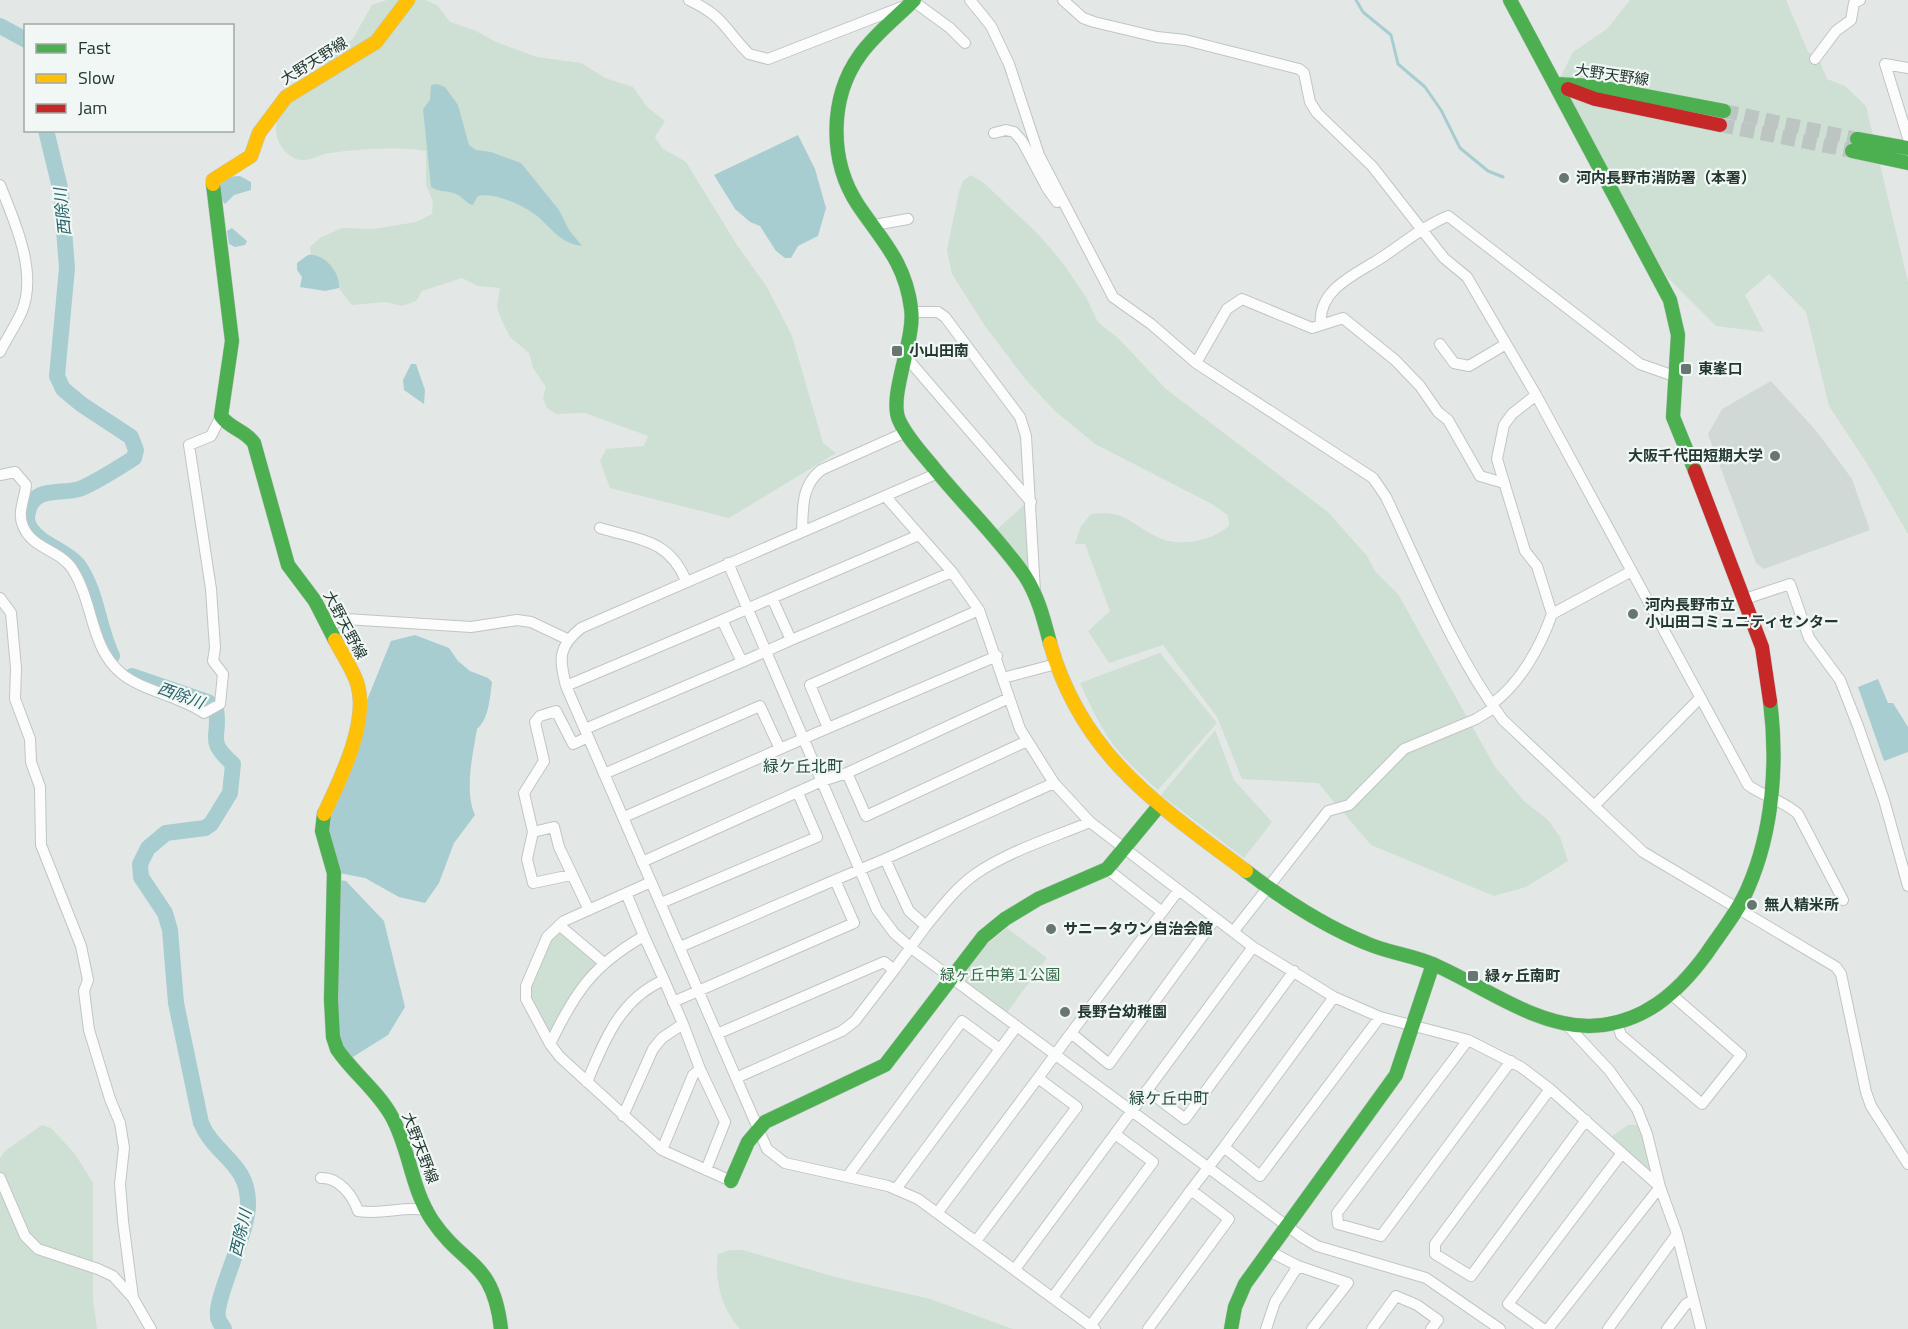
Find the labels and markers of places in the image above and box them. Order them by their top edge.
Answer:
place label: 河内長野市消防署（本署） [1576,166,1756,189]
marker: 河内長野市消防署（本署） [1557,171,1571,185]
place label: 小山田南 [909,339,969,362]
marker: 小山田南 [890,344,904,358]
place label: 東峯口 [1698,357,1743,380]
marker: 東峯口 [1679,362,1693,376]
place label: 大阪千代田短期大学 [1628,444,1763,467]
marker: 大阪千代田短期大学 [1768,449,1782,463]
place label: 河内長野市立 小山田コミュニティセンター [1645,593,1839,633]
marker: 河内長野市立 小山田コミュニティセンター [1626,607,1640,621]
place label: 無人精米所 [1764,893,1839,916]
marker: 無人精米所 [1745,898,1759,912]
place label: サニータウン自治会館 [1063,917,1213,940]
marker: サニータウン自治会館 [1044,922,1058,936]
place label: 緑ヶ丘南町 [1485,964,1560,987]
marker: 緑ヶ丘南町 [1466,969,1480,983]
place label: 長野台幼稚園 [1077,1000,1167,1023]
marker: 長野台幼稚園 [1058,1005,1072,1019]

